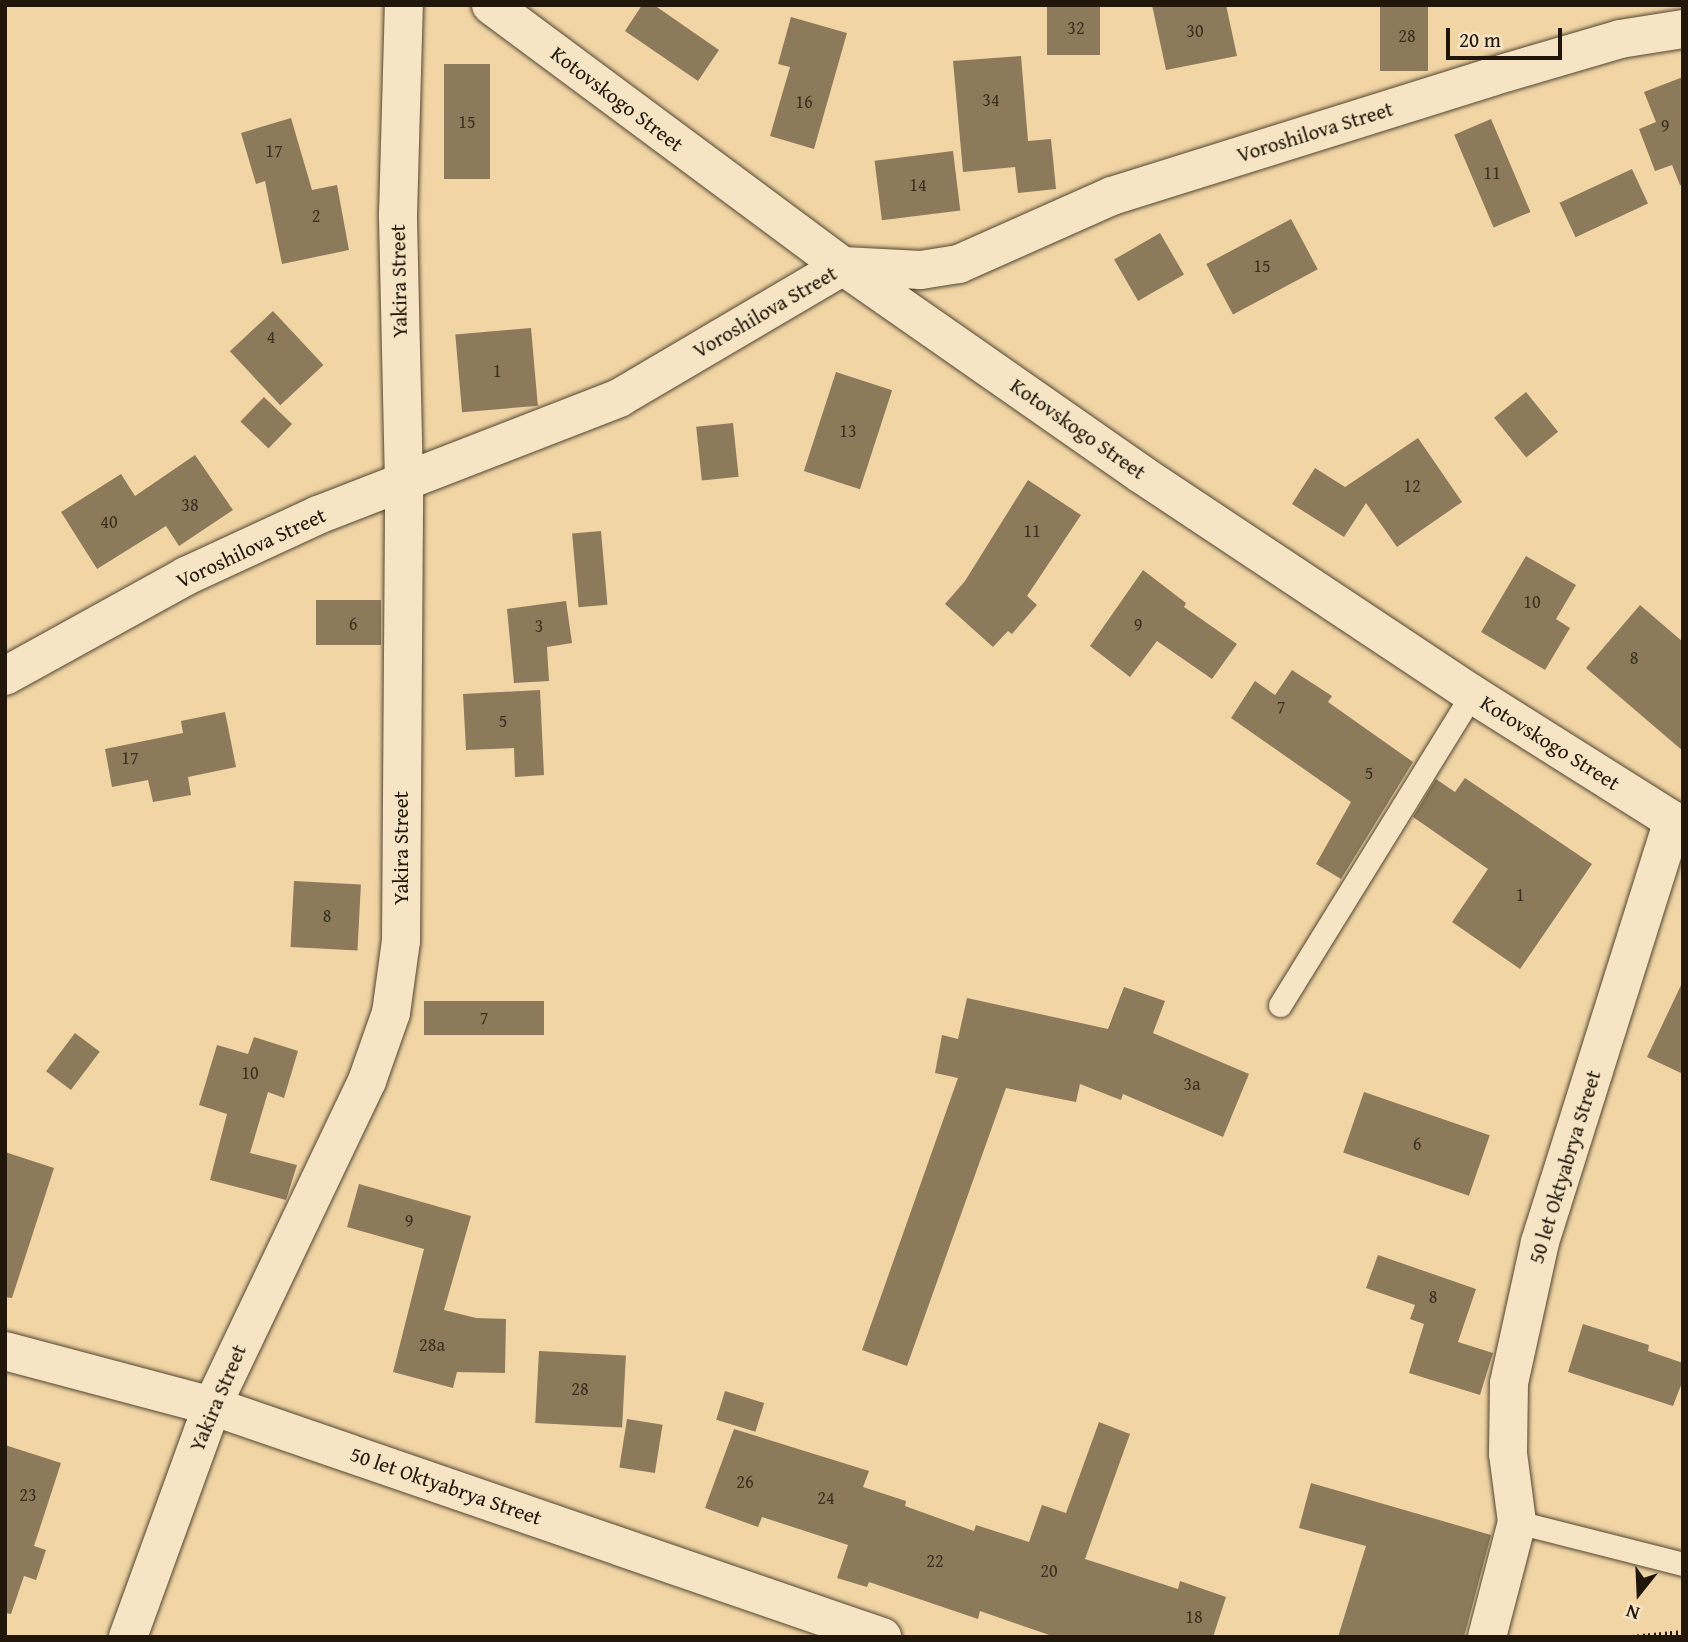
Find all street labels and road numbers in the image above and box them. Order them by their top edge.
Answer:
street label: Kotovskogo Street [546,41,688,157]
street label: Voroshilova Street [1234,96,1396,168]
street label: Yakira Street [385,224,413,338]
street label: Voroshilova Street [688,261,842,363]
street label: Kotovskogo Street [1005,373,1151,485]
street label: Voroshilova Street [172,502,330,594]
street label: Kotovskogo Street [1476,690,1624,796]
street label: Yakira Street [388,791,414,905]
street label: 50 let Oktyabrya Street [1524,1067,1606,1267]
street label: Yakira Street [184,1341,252,1455]
street label: 50 let Oktyabrya Street [347,1441,545,1531]

